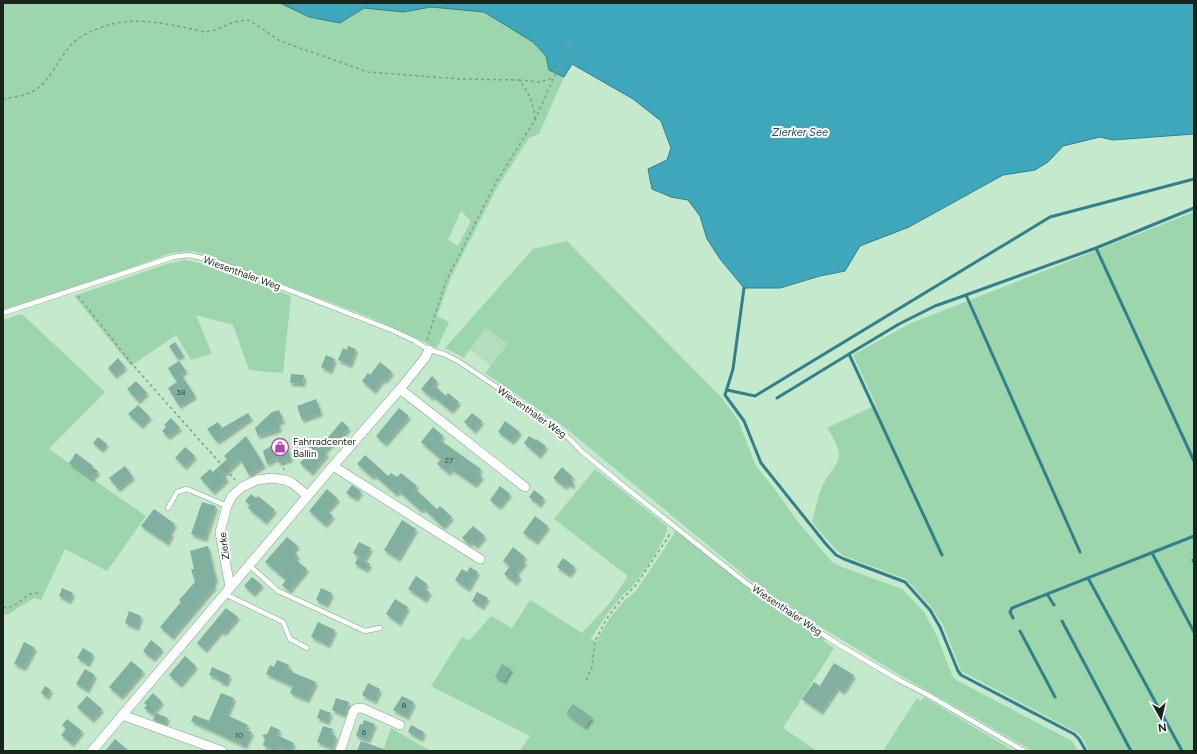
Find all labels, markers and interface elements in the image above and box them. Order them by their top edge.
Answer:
water label: Zierker See [772,126,828,139]
street label: Wiesenthaler Weg [201,253,283,293]
street label: Wiesenthaler Weg [495,383,569,441]
house number: 38 [176,387,186,397]
place label: Fahrradcenter Ballin [293,435,356,460]
shop icon: Fahrradcenter Ballin [270,437,290,457]
house number: 27 [445,455,454,465]
street label: Zierke [216,531,232,561]
street label: Wiesenthaler Weg [750,582,825,638]
north arrow [1141,698,1181,738]
house number: 8 [402,700,407,710]
text: N [1157,720,1167,734]
house number: 6 [362,727,367,737]
house number: 10 [235,730,243,740]

